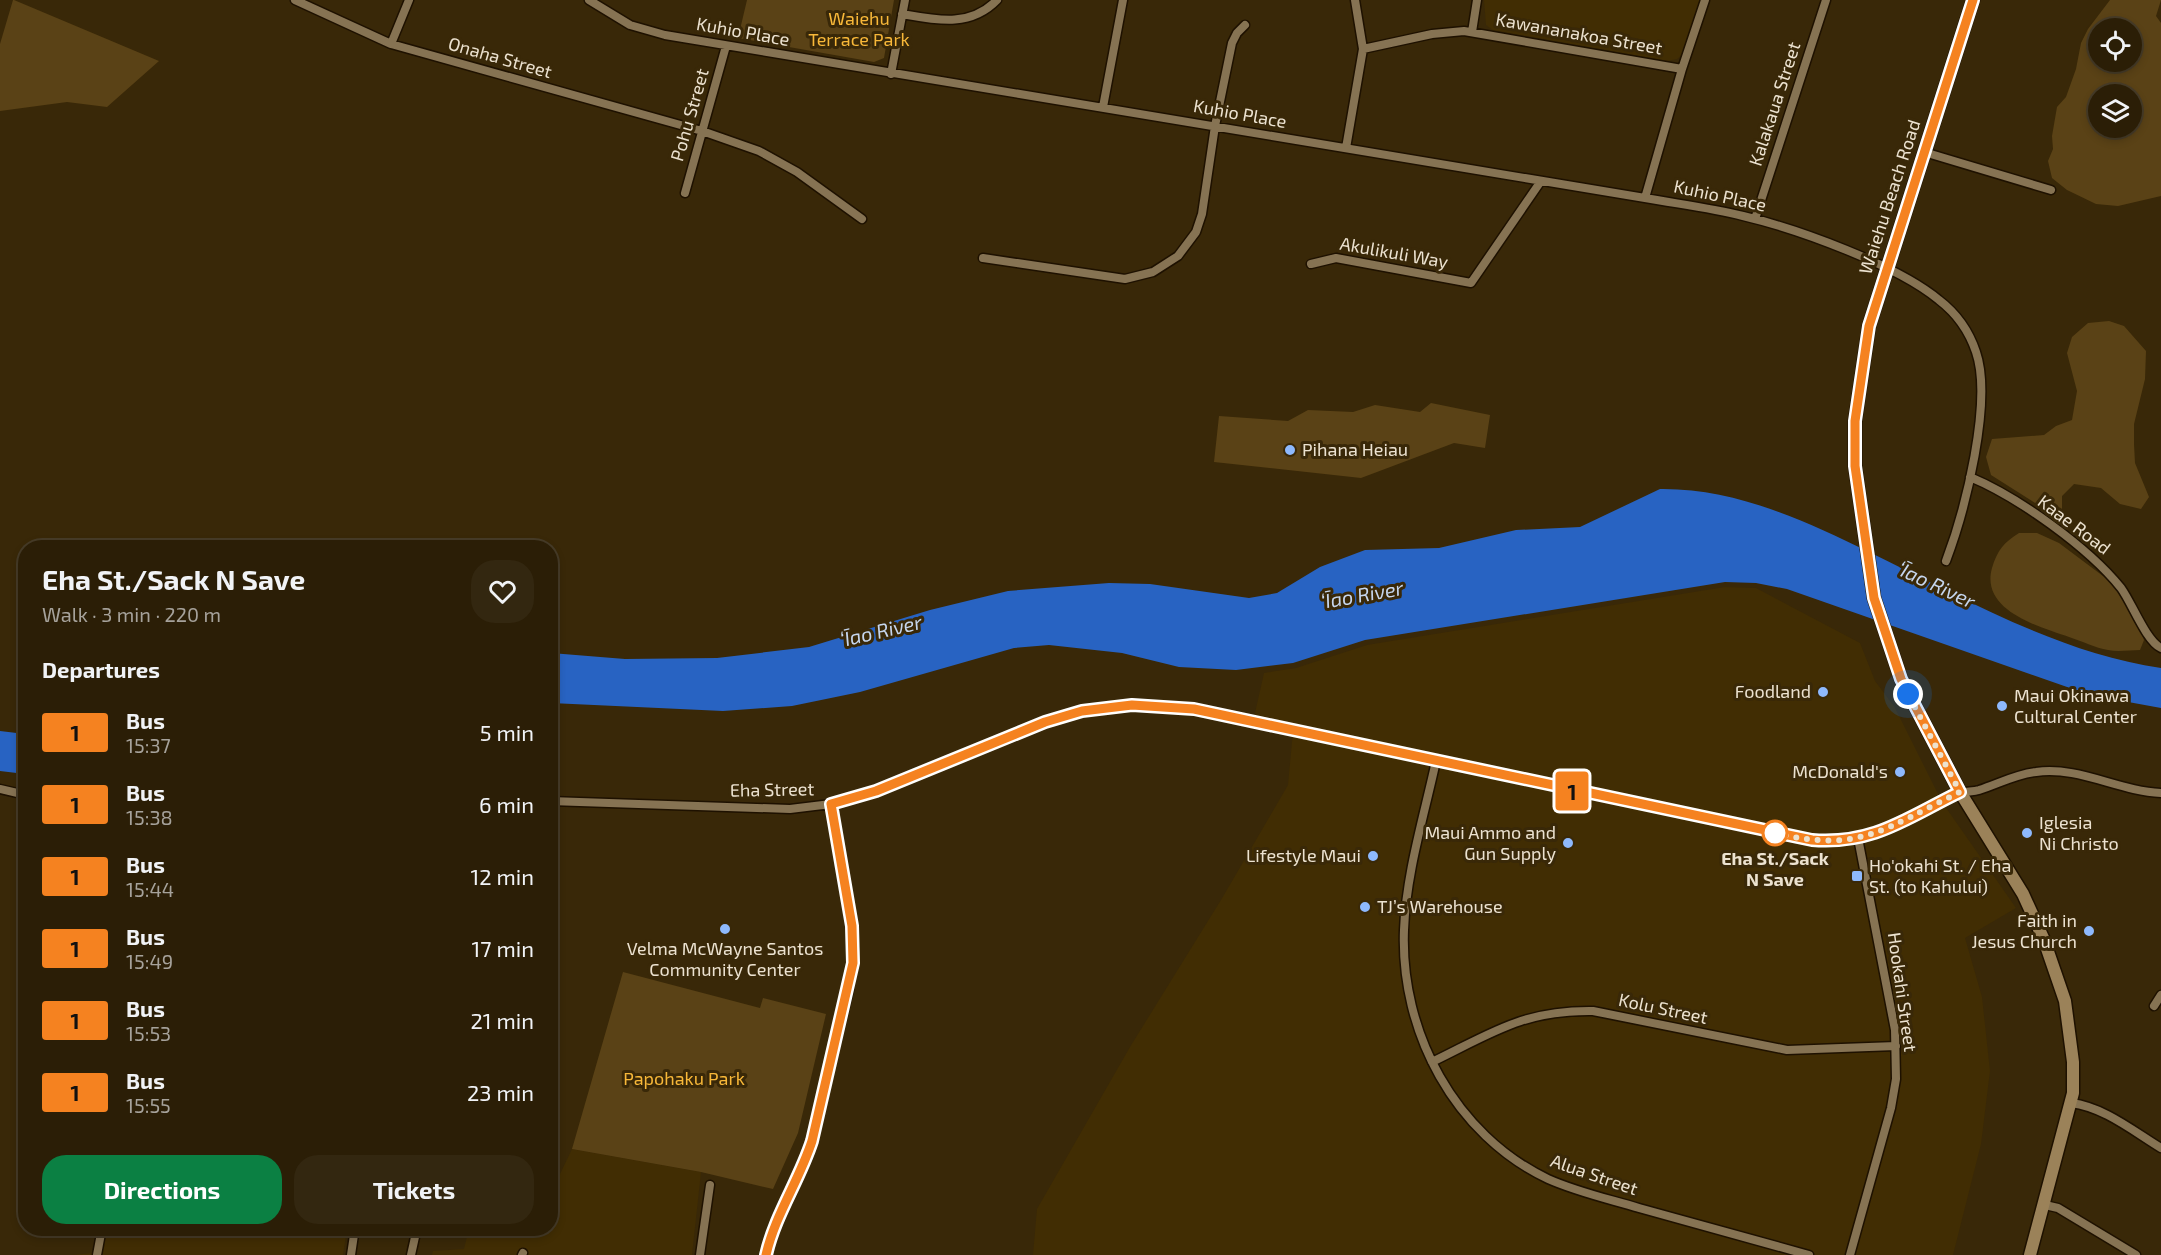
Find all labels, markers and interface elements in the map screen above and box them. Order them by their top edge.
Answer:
park label: Waiehu Terrace Park [808,7,910,50]
street label: Kawananakoa Street [1494,8,1664,59]
street label: Kuhio Place [695,12,791,50]
map controls [2088,18,2142,138]
button: locate [2088,18,2142,72]
street label: Onaha Street [446,32,555,82]
street label: Kalakaua Street [1744,39,1804,168]
street label: Pohu Street [665,66,713,164]
button: layers [2088,84,2142,138]
street label: Kuhio Place [1192,94,1288,132]
street label: Waiehu Beach Road [1854,117,1924,277]
street label: Kuhio Place [1672,174,1769,216]
street label: Akulikuli Way [1338,232,1451,272]
place label: Pihana Heiau [1302,438,1408,460]
marker: Pihana Heiau [1283,443,1297,457]
street label: Kaae Road [2034,490,2115,559]
water label: ʻĪao River [1893,556,1980,613]
button: heart [471,560,534,623]
text: Eha St./Sack N Save [42,562,305,596]
water label: ʻĪao River [1319,575,1406,613]
text: Walk · 3 min · 220 m [42,602,221,626]
water label: ʻĪao River [837,609,925,651]
text: Departures [42,656,160,682]
your location [1893,679,1923,709]
place label: Foodland [1735,680,1811,702]
place label: Maui Okinawa Cultural Center [2014,684,2137,727]
marker: Foodland [1816,685,1830,699]
marker: Maui Okinawa Cultural Center [1995,699,2009,713]
text: Bus [126,707,165,733]
text: 5 min [480,719,534,745]
text: 1 [70,720,80,745]
text: 15:37 [126,733,171,757]
place label: McDonald's [1792,760,1888,782]
marker: McDonald's [1893,765,1907,779]
line badge: 1 [1552,772,1592,810]
street label: Eha Street [730,777,815,801]
text: Bus [126,779,165,805]
text: 1 [1567,779,1577,804]
text: 6 min [479,791,534,817]
text: 1 [70,792,80,817]
text: 15:38 [126,805,173,829]
place label: Iglesia Ni Christo [2039,811,2119,854]
marker: Eha St./Sack N Save [1762,820,1788,846]
place label: Maui Ammo and Gun Supply [1424,821,1556,864]
marker: Iglesia Ni Christo [2020,826,2034,840]
marker: Maui Ammo and Gun Supply [1561,836,1575,850]
place label: Lifestyle Maui [1246,844,1361,866]
place label: Eha St./Sack N Save [1721,847,1829,890]
marker: Lifestyle Maui [1366,849,1380,863]
text: Bus [126,851,165,877]
place label: Ho'okahi St. / Eha St. (to Kahului) [1869,854,2011,897]
text: 12 min [470,863,534,889]
text: 1 [70,864,80,889]
marker: Ho'okahi St. / Eha St. (to Kahului) [1850,869,1864,883]
text: 15:44 [126,877,174,901]
place label: TJ’s Warehouse [1377,895,1503,917]
marker: TJ’s Warehouse [1358,900,1372,914]
place label: Faith in Jesus Church [1971,909,2077,952]
marker: Velma McWayne Santos Community Center [718,922,732,936]
text: Bus [126,923,165,949]
marker: Faith in Jesus Church [2082,924,2096,938]
street label: Hookahi Street [1884,931,1922,1053]
text: 17 min [472,935,534,961]
text: 1 [70,936,80,961]
place label: Velma McWayne Santos Community Center [627,937,823,980]
text: 15:49 [126,949,173,973]
street label: Kolu Street [1617,988,1710,1028]
text: Bus [126,995,165,1021]
text: 21 min [470,1007,534,1033]
text: 1 [70,1008,80,1033]
text: 15:53 [126,1021,171,1045]
text: Bus [126,1067,165,1093]
park label: Papohaku Park [623,1067,745,1089]
text: 23 min [467,1079,534,1105]
text: 1 [70,1080,80,1105]
text: 15:55 [126,1093,171,1117]
street label: Alua Street [1548,1149,1641,1199]
button: Directions [42,1155,282,1224]
button: Tickets [294,1155,534,1224]

